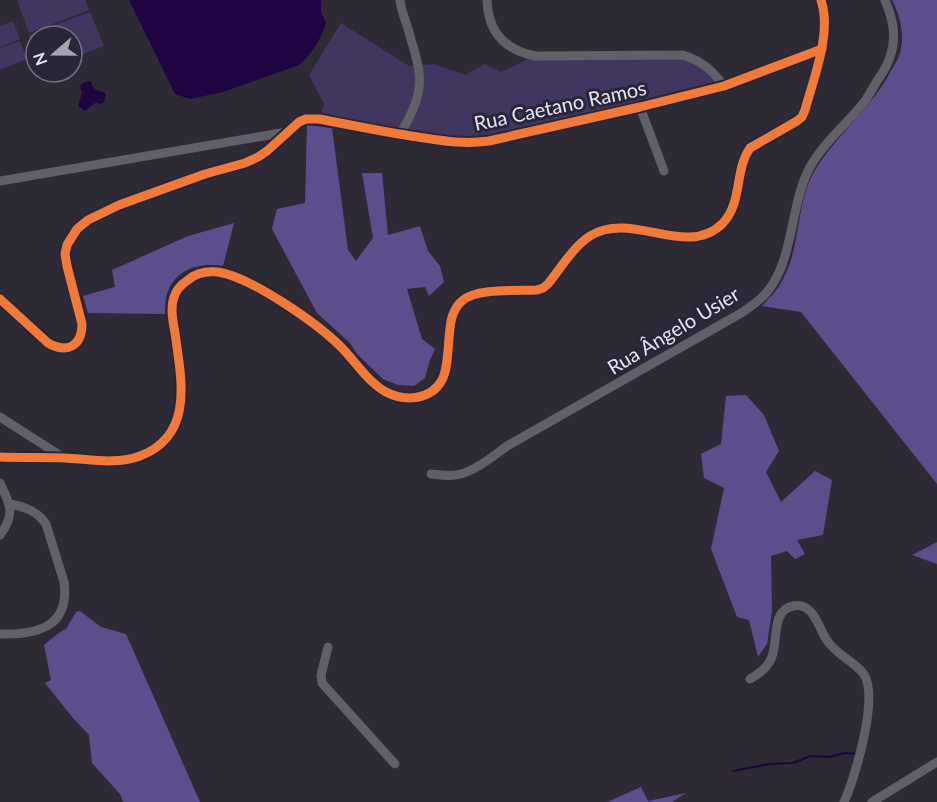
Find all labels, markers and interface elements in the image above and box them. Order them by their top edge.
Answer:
north arrow [24,24,84,84]
text: N [28,50,50,68]
street label: Rua Caetano Ramos [472,75,648,135]
street label: Rua Ângelo Usier [603,281,744,379]

